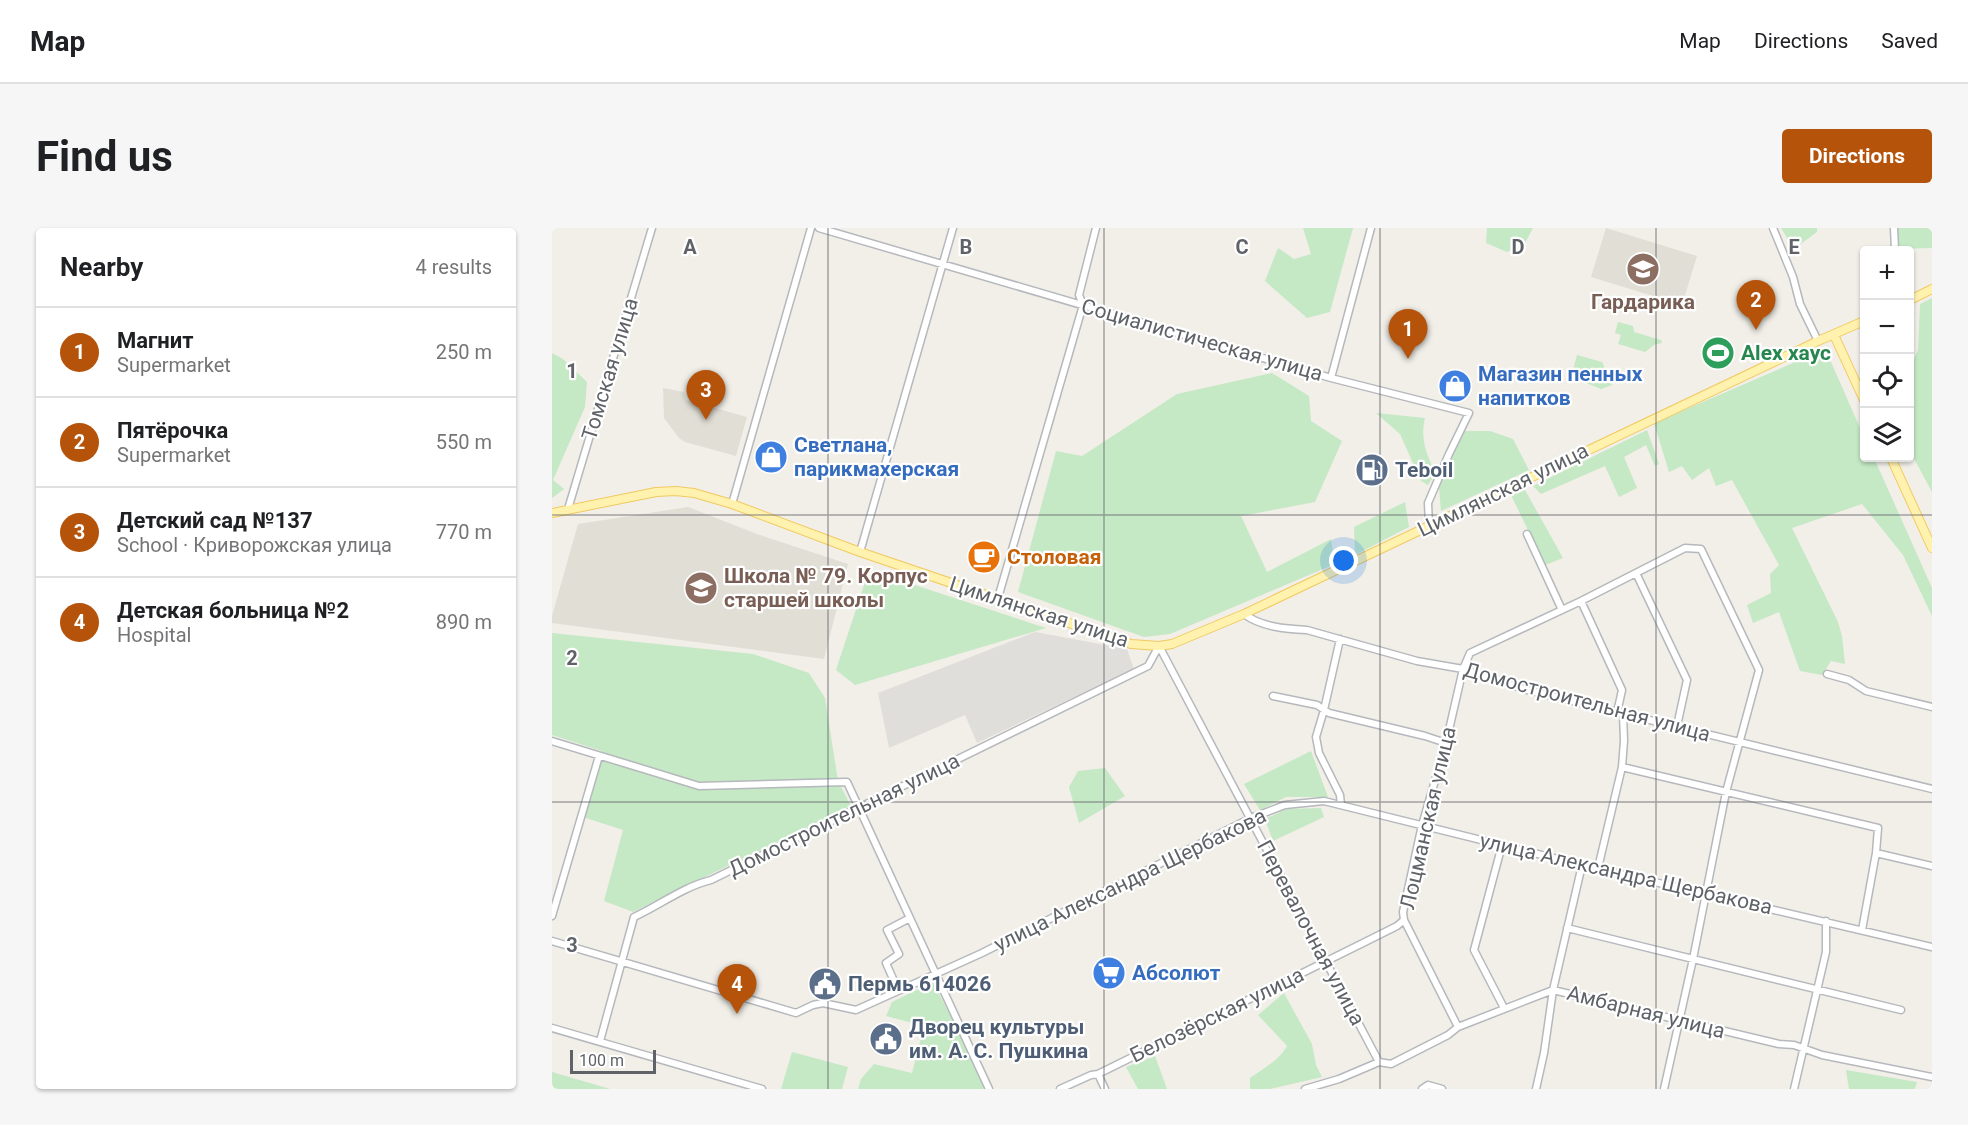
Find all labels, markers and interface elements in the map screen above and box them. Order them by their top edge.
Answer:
text: Map [30,25,85,58]
text: Map [1679,29,1721,53]
text: Directions [1754,29,1848,53]
text: Saved [1881,29,1938,53]
button: Directions [1782,129,1932,183]
text: Find us [36,132,173,181]
text: A [683,235,697,259]
text: B [960,235,972,259]
text: C [1235,235,1249,259]
text: D [1512,235,1525,259]
text: E [1788,235,1800,259]
map controls [1860,246,1914,462]
button: + [1860,246,1914,300]
school or university icon: Гардарика [1625,251,1661,287]
text: Nearby [60,252,143,282]
text: 4 results [416,255,492,279]
pin: 2 [1736,280,1776,330]
place label: Гардарика [1591,290,1695,314]
street label: Социалистическая улица [1079,294,1325,386]
street label: Томская улица [577,295,643,443]
button: − [1860,300,1914,354]
pin: 1 [1388,310,1428,359]
text: Магнит [117,328,193,353]
sports icon: Alex хаус [1700,335,1736,371]
text: 1 [74,340,85,364]
text: 250 m [436,340,492,364]
place label: Alex хаус [1741,341,1831,365]
text: Supermarket [117,353,231,377]
button: locate [1860,354,1914,408]
text: 1 [566,359,578,383]
place label: Магазин пенных напитков [1478,362,1643,410]
shop icon: Магазин пенных напитков [1437,368,1473,404]
pin: 3 [686,370,726,420]
button: layers [1860,408,1914,462]
text: Пятёрочка [117,418,228,443]
text: 2 [74,430,85,454]
text: 550 m [436,430,492,454]
place label: Светлана, парикмахерская [794,433,959,481]
street label: Цимлянская улица [1414,438,1592,542]
shop icon: Светлана, парикмахерская [753,439,789,475]
text: Supermarket [117,443,231,467]
fuel station icon: Teboil [1354,452,1390,488]
place label: Teboil [1395,458,1453,482]
text: Детский сад №137 [117,508,313,533]
text: 3 [74,520,85,544]
text: 770 m [436,520,492,544]
text: School · Криворожская улица [117,533,392,557]
cafe icon: Столовая [966,539,1002,575]
place label: Столовая [1007,545,1101,569]
your location [1329,546,1358,575]
place label: Школа № 79. Корпус старшей школы [724,564,928,612]
school or university icon: Школа № 79. Корпус старшей школы [683,570,719,606]
street label: Цимлянская улица [946,572,1132,652]
text: Детская больница №2 [117,598,349,623]
text: 4 [74,610,85,634]
text: 890 m [436,610,492,634]
text: Hospital [117,623,191,647]
text: 2 [566,646,578,670]
street label: Домостроительная улица [1461,658,1713,746]
street label: Лоцманская улица [1395,724,1461,912]
street label: Домостроительная улица [725,749,963,881]
street label: улица Александра Щербакова [990,804,1270,956]
street label: улица Александра Щербакова [1477,829,1775,919]
street label: Перевалочная улица [1252,836,1370,1030]
text: 3 [566,933,578,957]
supermarket icon: Абсолют [1091,955,1127,991]
place label: Абсолют [1132,961,1221,985]
street label: Белозёрская улица [1126,963,1308,1067]
pin: 4 [718,964,756,1014]
public building icon: Пермь 614026 [807,966,843,1002]
place label: Пермь 614026 [848,972,991,996]
street label: Амбарная улица [1564,981,1728,1043]
place label: Дворец культуры им. А. С. Пушкина [909,1015,1088,1063]
public building icon: Дворец культуры им. А. С. Пушкина [868,1021,904,1057]
scale bar [570,1047,656,1074]
text: 100 m [579,1051,624,1070]

